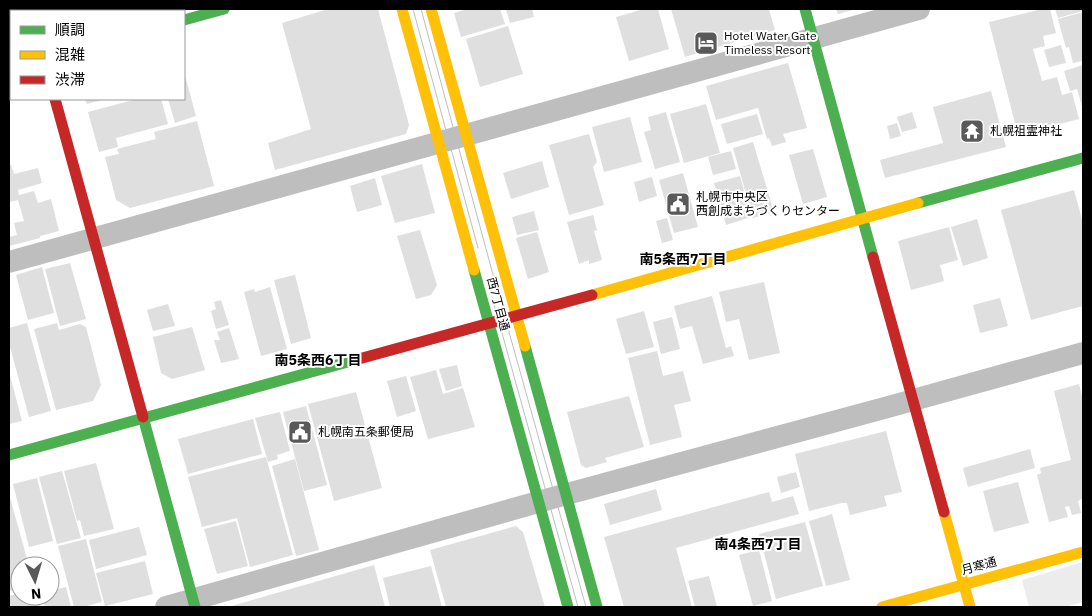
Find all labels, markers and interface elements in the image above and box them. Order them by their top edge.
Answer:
legend [10,10,185,100]
text: 順調 [55,20,85,39]
place label: Hotel Water Gate Timeless Resort [724,28,817,57]
hotel icon: Hotel Water Gate Timeless Resort [693,30,719,56]
text: 混雑 [55,45,85,64]
text: 渋滞 [55,70,85,89]
temple icon: 札幌祖霊神社 [959,118,985,144]
place label: 札幌祖霊神社 [990,123,1062,138]
place label: 札幌市中央区 西創成まちづくりセンター [696,189,840,218]
public building icon: 札幌市中央区 西創成まちづくりセンター [665,191,691,217]
district label: 南5条西7丁目 [640,250,726,268]
street label: 西7丁目通 [484,275,513,332]
district label: 南5条西6丁目 [275,351,361,369]
public building icon: 札幌南五条郵便局 [287,419,313,445]
place label: 札幌南五条郵便局 [318,424,414,439]
district label: 南4条西7丁目 [715,535,801,553]
street label: 月寒通 [960,554,998,577]
north arrow [10,556,60,606]
text: N [30,585,42,603]

